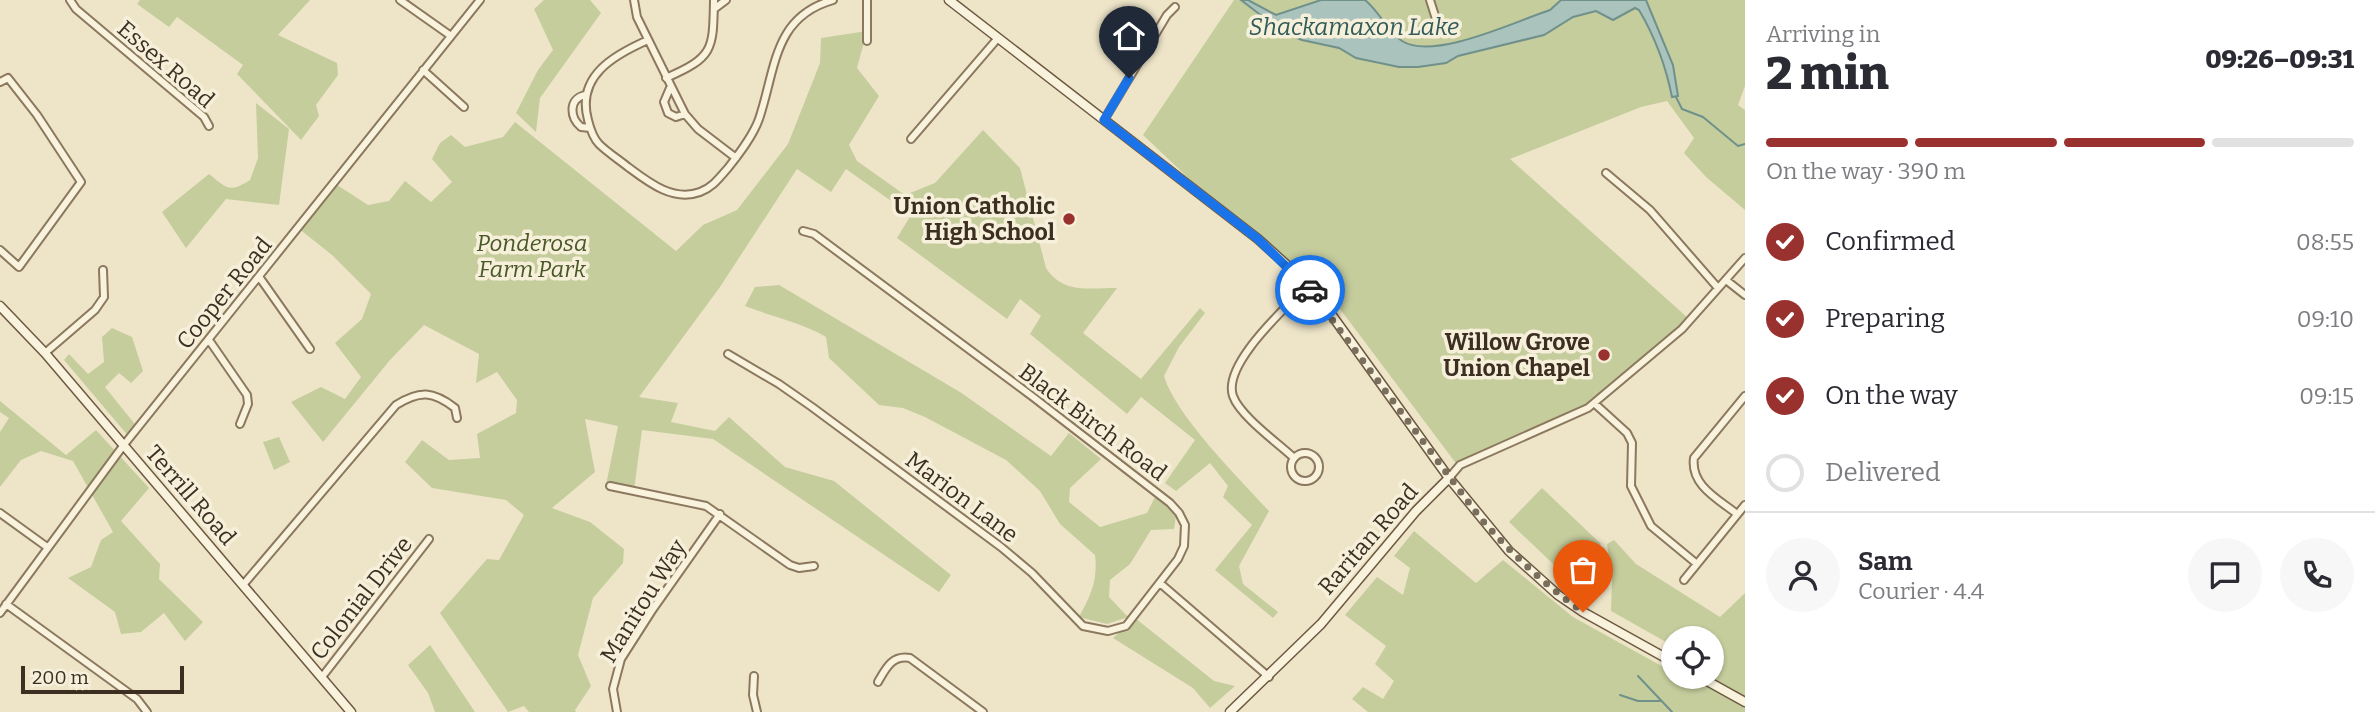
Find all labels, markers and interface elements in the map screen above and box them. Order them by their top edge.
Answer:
pin [1099,6,1159,78]
water label: Shackamaxon Lake [1249,13,1459,41]
street label: Essex Road [112,14,220,114]
icon: home [1110,17,1148,55]
text: Arriving in [1766,20,1880,48]
text: 09:26–09:31 [2205,44,2354,75]
text: 2 min [1766,46,1889,101]
text: On the way · 390 m [1766,157,1965,185]
place label: Union Catholic High School [893,192,1055,246]
marker: Union Catholic High School [1061,211,1077,227]
icon: check [1766,223,1804,261]
text: Confirmed [1825,226,1955,257]
text: 08:55 [2296,228,2354,256]
park label: Ponderosa Farm Park [477,229,587,283]
street label: Cooper Road [170,231,278,355]
courier [1275,255,1345,325]
icon: car [1291,271,1329,309]
icon: check [1766,300,1804,338]
text: Preparing [1825,303,1945,334]
text: 09:10 [2297,305,2354,333]
place label: Willow Grove Union Chapel [1443,328,1590,382]
marker: Willow Grove Union Chapel [1596,347,1612,363]
street label: Black Birch Road [1014,357,1173,487]
icon: check [1766,377,1804,415]
text: On the way [1825,380,1958,411]
text: 09:15 [2299,382,2354,410]
street label: Terrill Road [140,439,242,551]
street label: Marion Lane [900,446,1024,548]
text: Delivered [1825,457,1940,488]
street label: Raritan Road [1312,477,1424,600]
street label: Colonial Drive [304,531,418,665]
street label: Manitou Way [594,534,692,668]
button: person [1766,538,1840,612]
button: chat [2188,538,2262,612]
button: phone [2280,538,2354,612]
pin [1553,540,1613,612]
text: Sam [1858,546,1913,577]
icon: bag [1564,551,1602,589]
text: Courier · 4.4 [1858,577,1984,605]
map controls [1661,626,1724,689]
button: locate [1661,626,1724,689]
scale bar [21,663,184,695]
text: 200 m [32,666,89,689]

